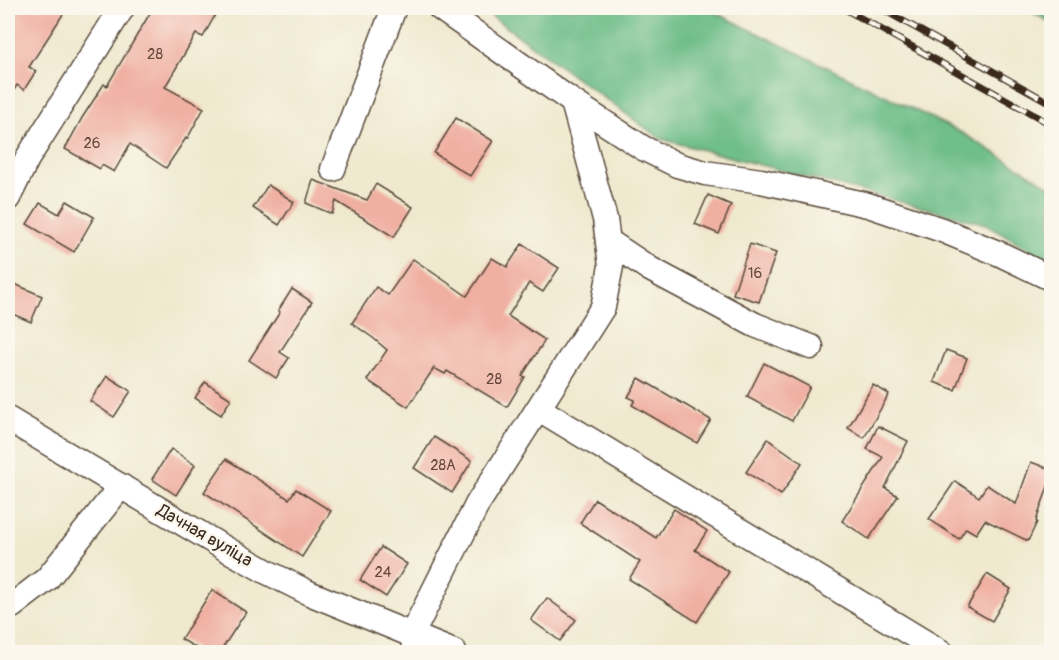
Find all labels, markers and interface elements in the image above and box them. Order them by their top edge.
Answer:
house number: 28 [147,45,163,64]
house number: 26 [83,134,101,153]
house number: 16 [748,264,762,283]
house number: 28 [486,370,502,389]
house number: 28А [430,456,456,475]
street label: Дачная вуліца [152,498,257,572]
house number: 24 [374,563,392,582]

